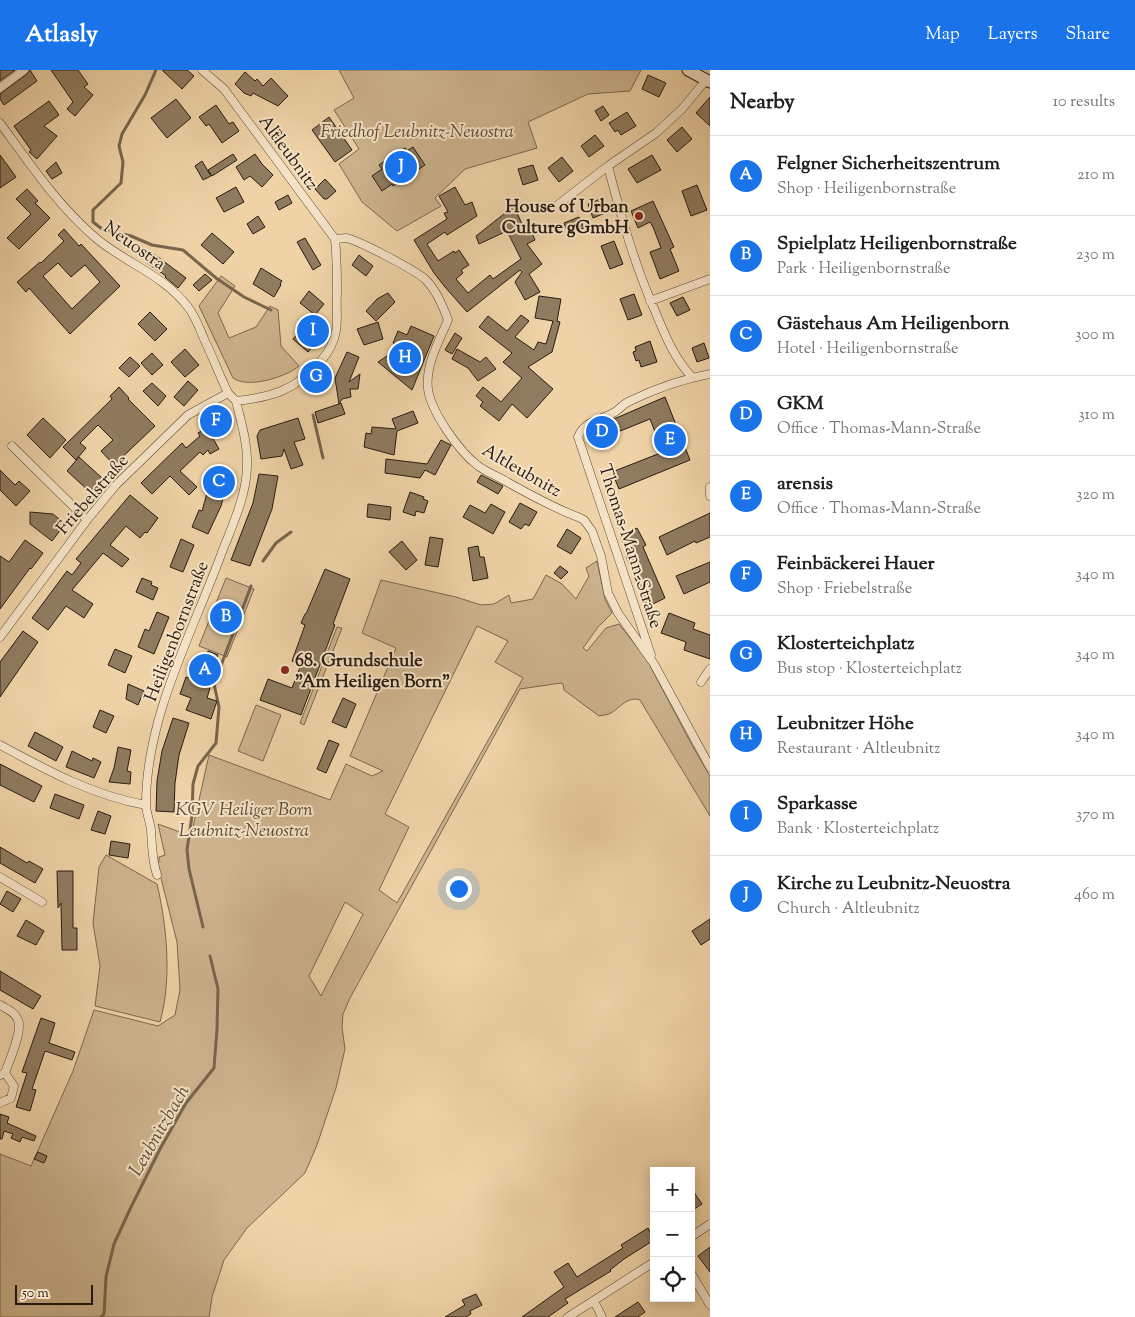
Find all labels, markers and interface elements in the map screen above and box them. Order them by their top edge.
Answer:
text: Atlasly [25,18,98,52]
text: Map [925,22,960,48]
text: Layers [988,22,1038,48]
text: Share [1066,22,1110,48]
text: Nearby [730,88,795,118]
text: 10 results [1053,91,1115,114]
street label: Altleubnitz [251,110,324,196]
park label: Friedhof Leubnitz-Neuostra [320,120,514,146]
pin: J [385,148,417,186]
text: Felgner Sicherheitszentrum [777,151,1000,178]
text: A [740,164,753,187]
text: 210 m [1077,164,1115,187]
text: Shop · Heiligenbornstraße [777,178,956,201]
place label: House of Urban Culture gGmbH [502,195,630,242]
marker: House of Urban Culture gGmbH [633,210,645,222]
street label: Neuostra [97,216,170,278]
text: Spielplatz Heiligenbornstraße [777,231,1017,258]
text: B [741,244,751,267]
text: 230 m [1076,244,1115,267]
text: Park · Heiligenbornstraße [777,258,951,281]
text: Gästehaus Am Heiligenborn [777,311,1009,338]
pin: I [297,312,329,350]
text: C [740,324,752,347]
text: 300 m [1075,324,1115,347]
text: Hotel · Heiligenbornstraße [777,338,959,361]
pin: H [389,339,421,377]
pin: G [300,358,332,396]
text: GKM [777,391,824,418]
pin: F [200,402,232,440]
text: D [740,404,752,427]
text: 310 m [1078,404,1115,427]
pin: D [586,413,618,451]
text: Office · Thomas-Mann-Straße [777,418,981,441]
pin: E [654,421,686,459]
street label: Altleubnitz [477,439,566,505]
street label: Friebelstraße [51,449,136,541]
street label: Thomas-Mann-Straße [590,461,668,632]
pin: C [203,463,235,501]
text: arensis [777,471,833,498]
text: E [741,484,751,507]
text: 320 m [1076,484,1115,507]
text: Office · Thomas-Mann-Straße [777,498,981,521]
text: Feinbäckerei Hauer [777,551,935,578]
street label: Heiligenbornstraße [139,558,217,706]
text: F [742,564,750,587]
text: 340 m [1076,564,1115,587]
text: Shop · Friebelstraße [777,578,912,601]
pin: B [210,598,242,636]
text: Klosterteichplatz [777,631,914,658]
text: G [739,644,753,667]
text: 340 m [1076,644,1115,667]
place label: 68. Grundschule "Am Heiligen Born" [295,649,450,696]
pin: A [189,651,221,689]
text: Bus stop · Klosterteichplatz [777,658,962,681]
marker: 68. Grundschule "Am Heiligen Born" [279,664,291,676]
text: Leubnitzer Höhe [777,711,914,738]
text: H [740,724,752,747]
text: 340 m [1076,724,1115,747]
text: Restaurant · Altleubnitz [777,738,940,761]
text: Sparkasse [777,791,857,818]
park label: KGV Heiliger Born Leubnitz-Neuostra [175,798,313,845]
text: I [743,804,749,827]
text: 370 m [1076,804,1115,827]
text: Bank · Klosterteichplatz [777,818,939,841]
text: Kirche zu Leubnitz-Neuostra [777,871,1011,898]
your location [446,876,472,902]
text: J [744,884,748,907]
text: 460 m [1074,884,1115,907]
text: Church · Altleubnitz [777,898,920,921]
water label: Leubnitzbach [123,1080,198,1182]
map controls [650,1167,695,1302]
button: + [650,1167,695,1212]
button: − [650,1212,695,1257]
button: locate [650,1257,695,1302]
scale bar [15,1282,92,1305]
text: 50 m [22,1284,49,1304]

